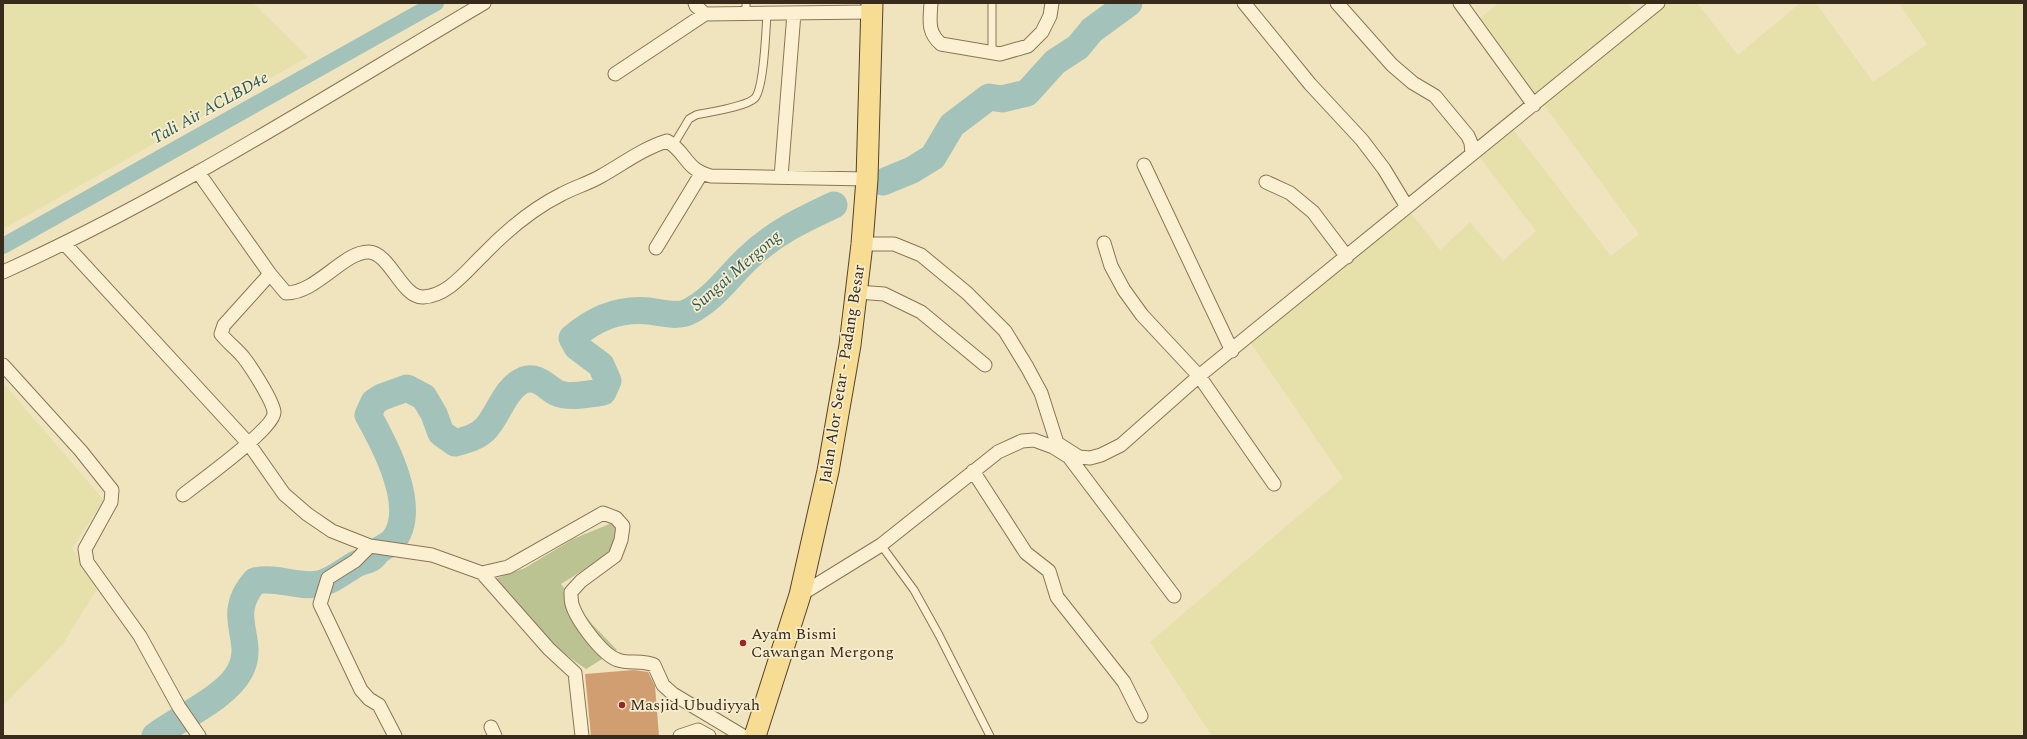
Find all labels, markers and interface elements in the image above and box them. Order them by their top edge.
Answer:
water label: Tali Air ACLBD4e [147,65,273,151]
water label: Sungai Mergong [685,224,787,318]
street label: Jalan Alor Setar - Padang Besar [813,263,871,485]
place label: Ayam Bismi Cawangan Mergong [751,622,894,664]
marker: Ayam Bismi Cawangan Mergong [738,638,748,648]
place label: Masjid Ubudiyyah [630,693,760,717]
marker: Masjid Ubudiyyah [617,700,627,710]

